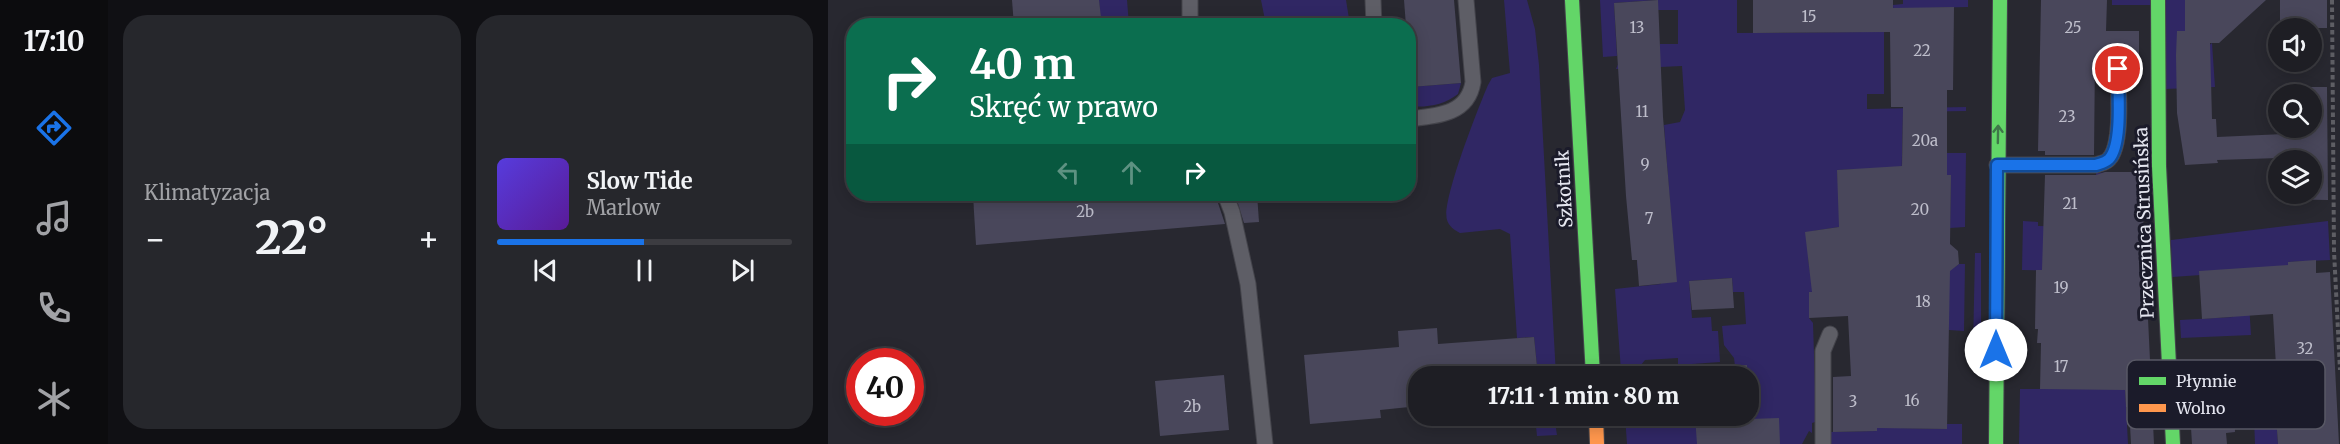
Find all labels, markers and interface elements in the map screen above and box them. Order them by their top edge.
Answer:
house number: 15 [1801,7,1817,26]
house number: 13 [1630,18,1644,37]
house number: 25 [2064,18,2082,37]
map controls [2268,18,2322,204]
button: sound [2268,18,2322,72]
text: 17:10 [23,24,85,58]
text: 40 m [969,38,1075,90]
house number: 22 [1913,41,1931,60]
icon: right [870,42,948,120]
pin [2092,43,2143,94]
icon: arrive [2101,52,2134,85]
button: search [2268,84,2322,138]
text: Skręć w prawo [969,90,1158,124]
house number: 11 [1635,102,1649,121]
icon: directions [33,107,75,149]
house number: 23 [2059,107,2075,126]
one-way arrow [1992,124,2004,144]
street label: Przecznica Strusińska [2129,126,2159,319]
house number: 20a [1912,131,1938,150]
street label: Szkotnik [1550,149,1578,228]
button: layers [2268,150,2322,204]
house number: 9 [1640,155,1650,174]
icon: left [1052,156,1085,189]
icon: ahead [1115,156,1148,189]
icon: right [1178,156,1211,189]
text: Slow Tide [587,167,693,195]
text: Klimatyzacja [144,180,270,205]
house number: 21 [2062,194,2078,213]
text: Marlow [587,195,660,220]
icon: music [33,197,75,239]
house number: 20 [1911,200,1929,219]
house number: 2b [1076,202,1094,221]
house number: 7 [1645,209,1654,228]
text: 22° [255,210,328,266]
text: − [144,219,166,260]
text: + [417,219,440,260]
icon: previous [529,254,562,287]
icon: pause [628,254,661,287]
icon: next [726,254,759,287]
house number: 19 [2053,278,2069,297]
icon: phone [33,287,75,329]
house number: 18 [1915,292,1931,311]
position arrow [1964,318,2028,382]
house number: 32 [2296,339,2314,358]
speed limit sign: 40 [846,348,924,426]
house number: 17 [2054,357,2069,376]
legend [2127,360,2325,429]
text: Płynnie [2176,371,2236,391]
icon: climate [33,378,75,420]
text: 17:11 · 1 min · 80 m [1488,382,1679,410]
house number: 16 [1904,391,1920,410]
house number: 3 [1849,392,1857,411]
house number: 2b [1183,397,1201,416]
text: Wolno [2175,398,2225,418]

